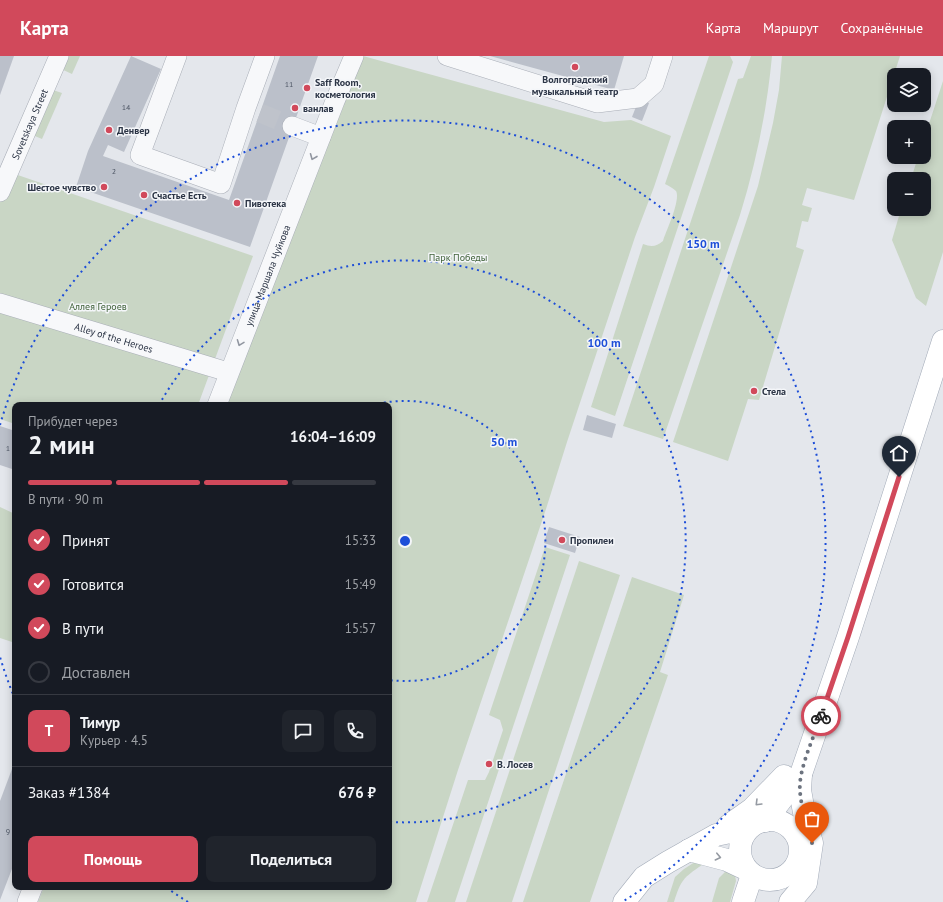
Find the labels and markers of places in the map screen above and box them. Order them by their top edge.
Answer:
marker: Волгоградский музыкальный театр [570,62,580,72]
place label: Волгоградский музыкальный театр [532,73,619,98]
place label: Saff Room, косметология [315,76,375,101]
marker: Saff Room, косметология [302,83,312,93]
place label: ванлав [303,102,334,115]
marker: ванлав [290,103,300,113]
place label: Денвер [117,124,150,137]
marker: Денвер [104,125,114,135]
place label: Шестое чувство [27,181,97,194]
marker: Шестое чувство [99,182,109,192]
place label: Счастье Есть [152,189,207,202]
marker: Счастье Есть [139,190,149,200]
place label: Пивотека [245,197,286,210]
marker: Пивотека [232,198,242,208]
place label: Стела [762,385,786,398]
marker: Стела [749,386,759,396]
pin [882,436,916,477]
centre of rings [398,534,412,548]
place label: Пропилеи [570,534,614,547]
marker: Пропилеи [557,535,567,545]
place label: В. Лосев [497,758,533,771]
marker: В. Лосев [484,759,494,769]
pin [795,802,829,843]

